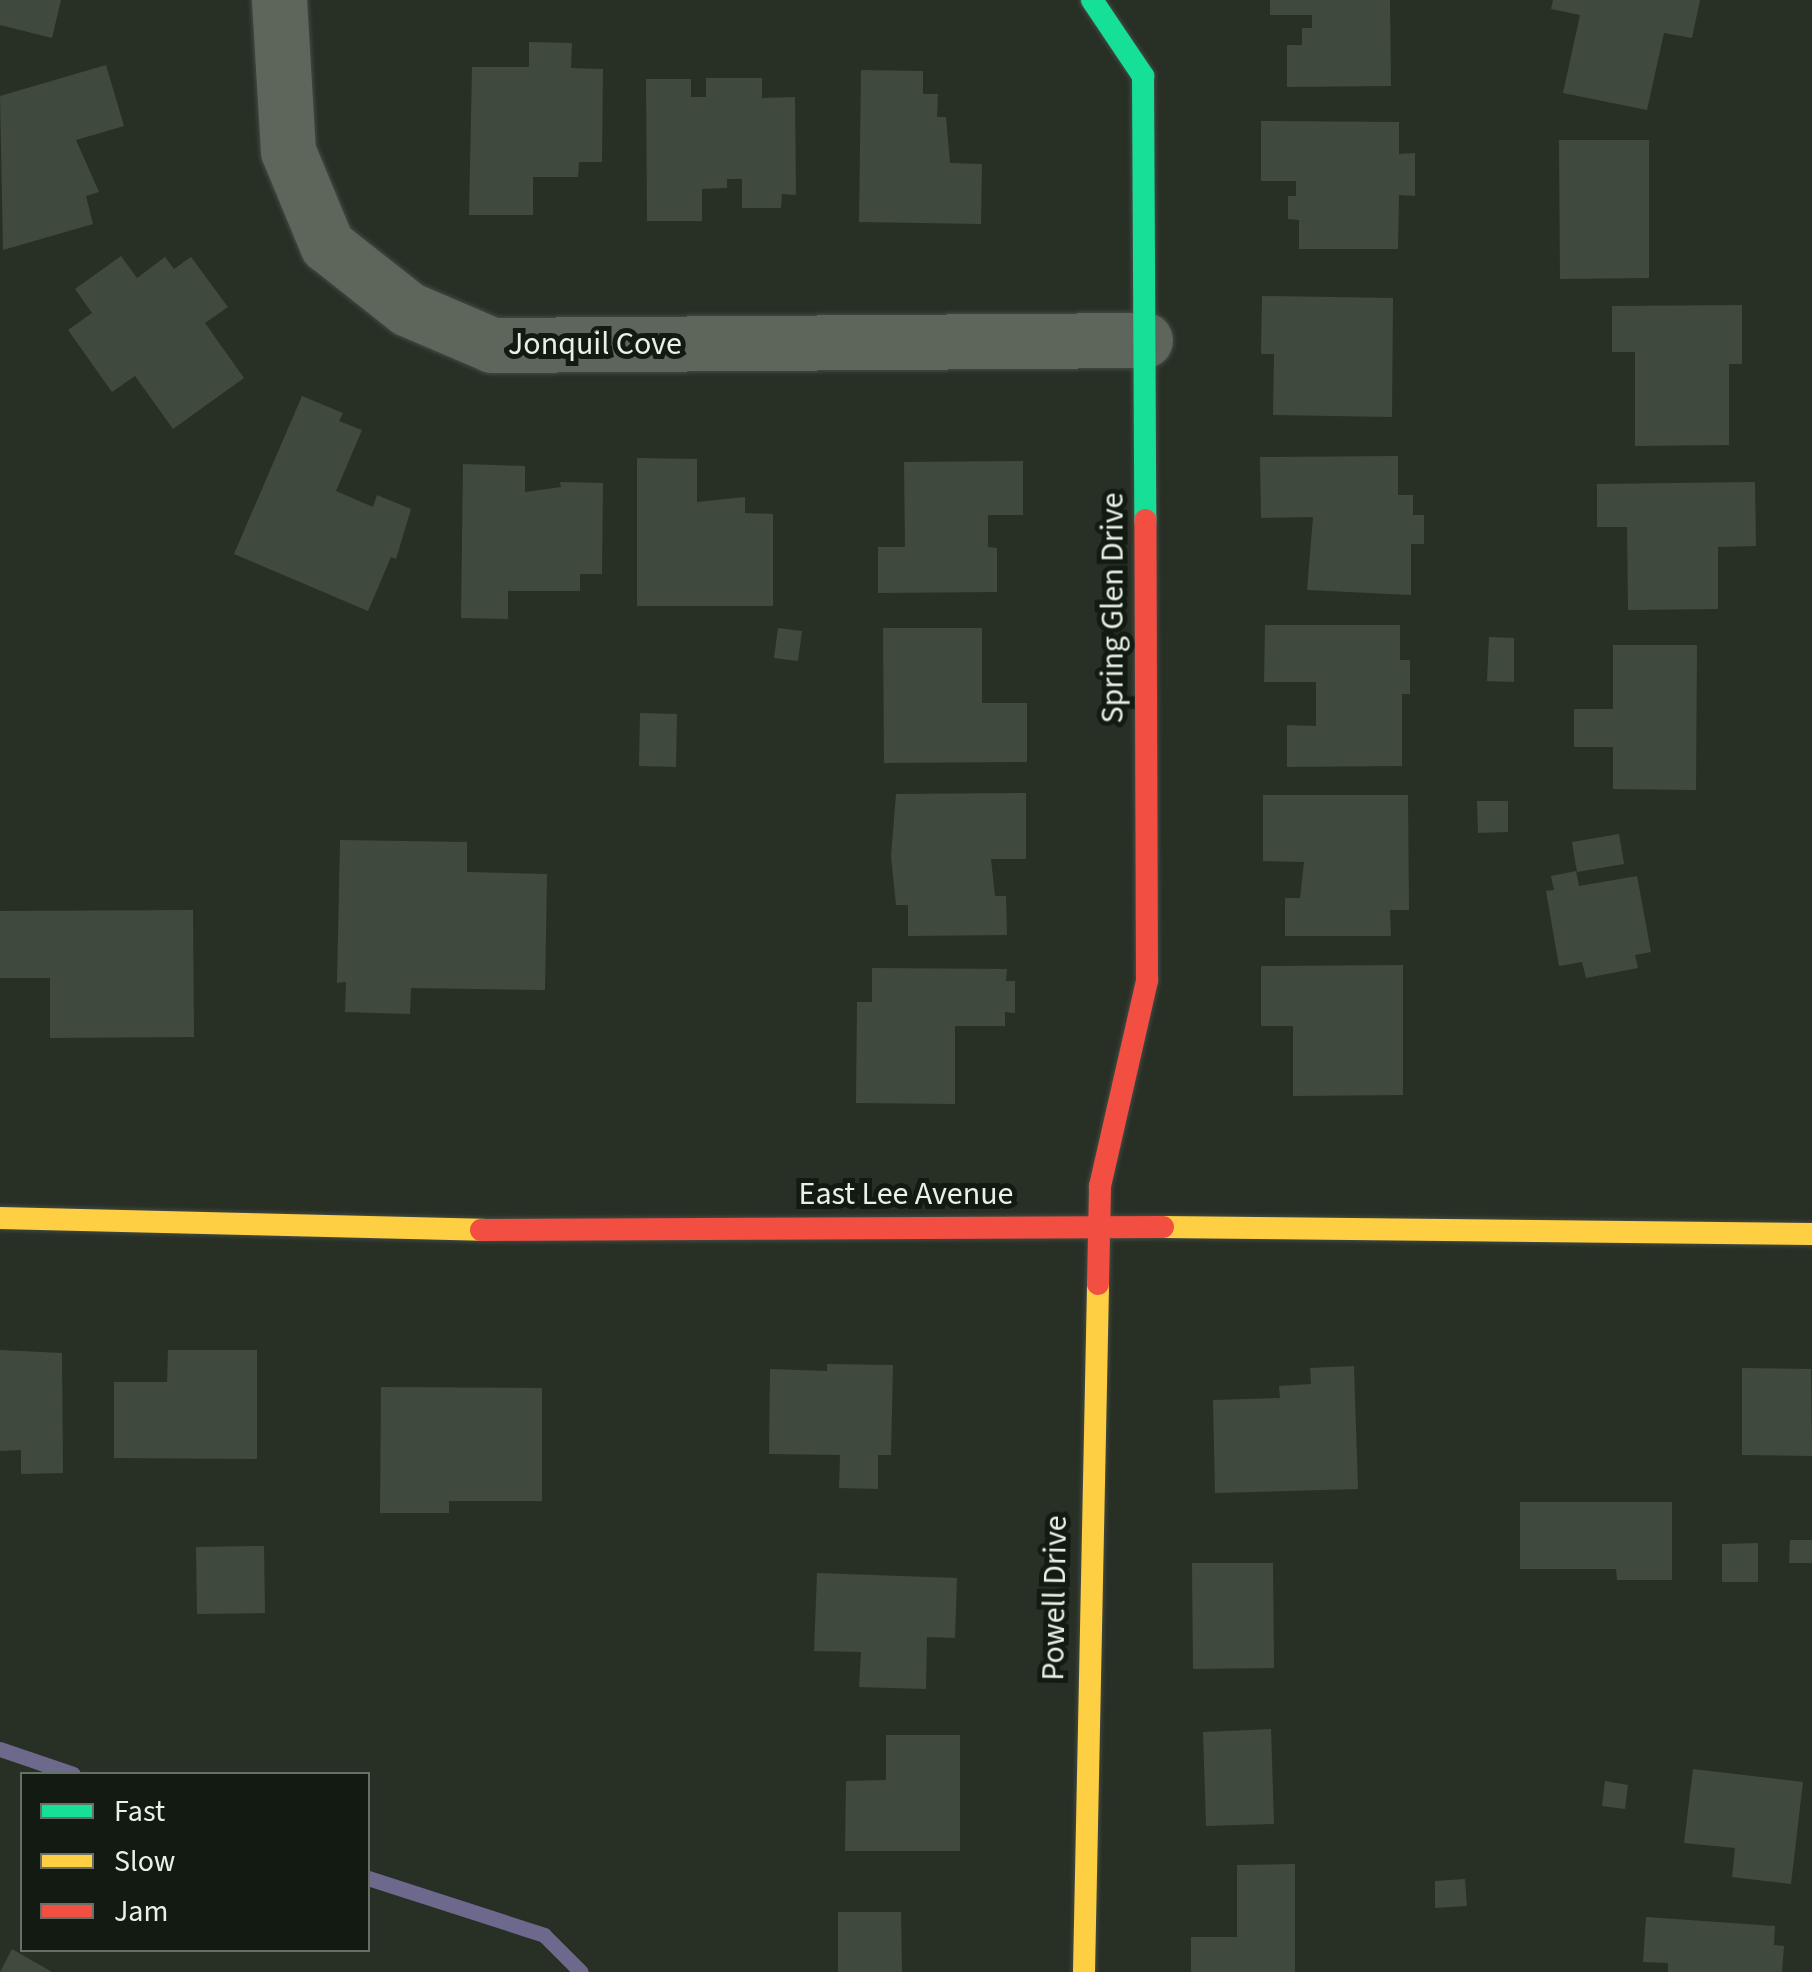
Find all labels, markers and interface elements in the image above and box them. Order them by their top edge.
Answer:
street label: Jonquil Cove [508,325,682,363]
street label: Spring Glen Drive [1094,493,1132,723]
street label: East Lee Avenue [799,1175,1013,1213]
street label: Powell Drive [1034,1515,1076,1681]
legend [20,1772,370,1952]
text: Fast [114,1790,165,1833]
text: Slow [114,1840,175,1883]
text: Jam [114,1890,168,1933]

